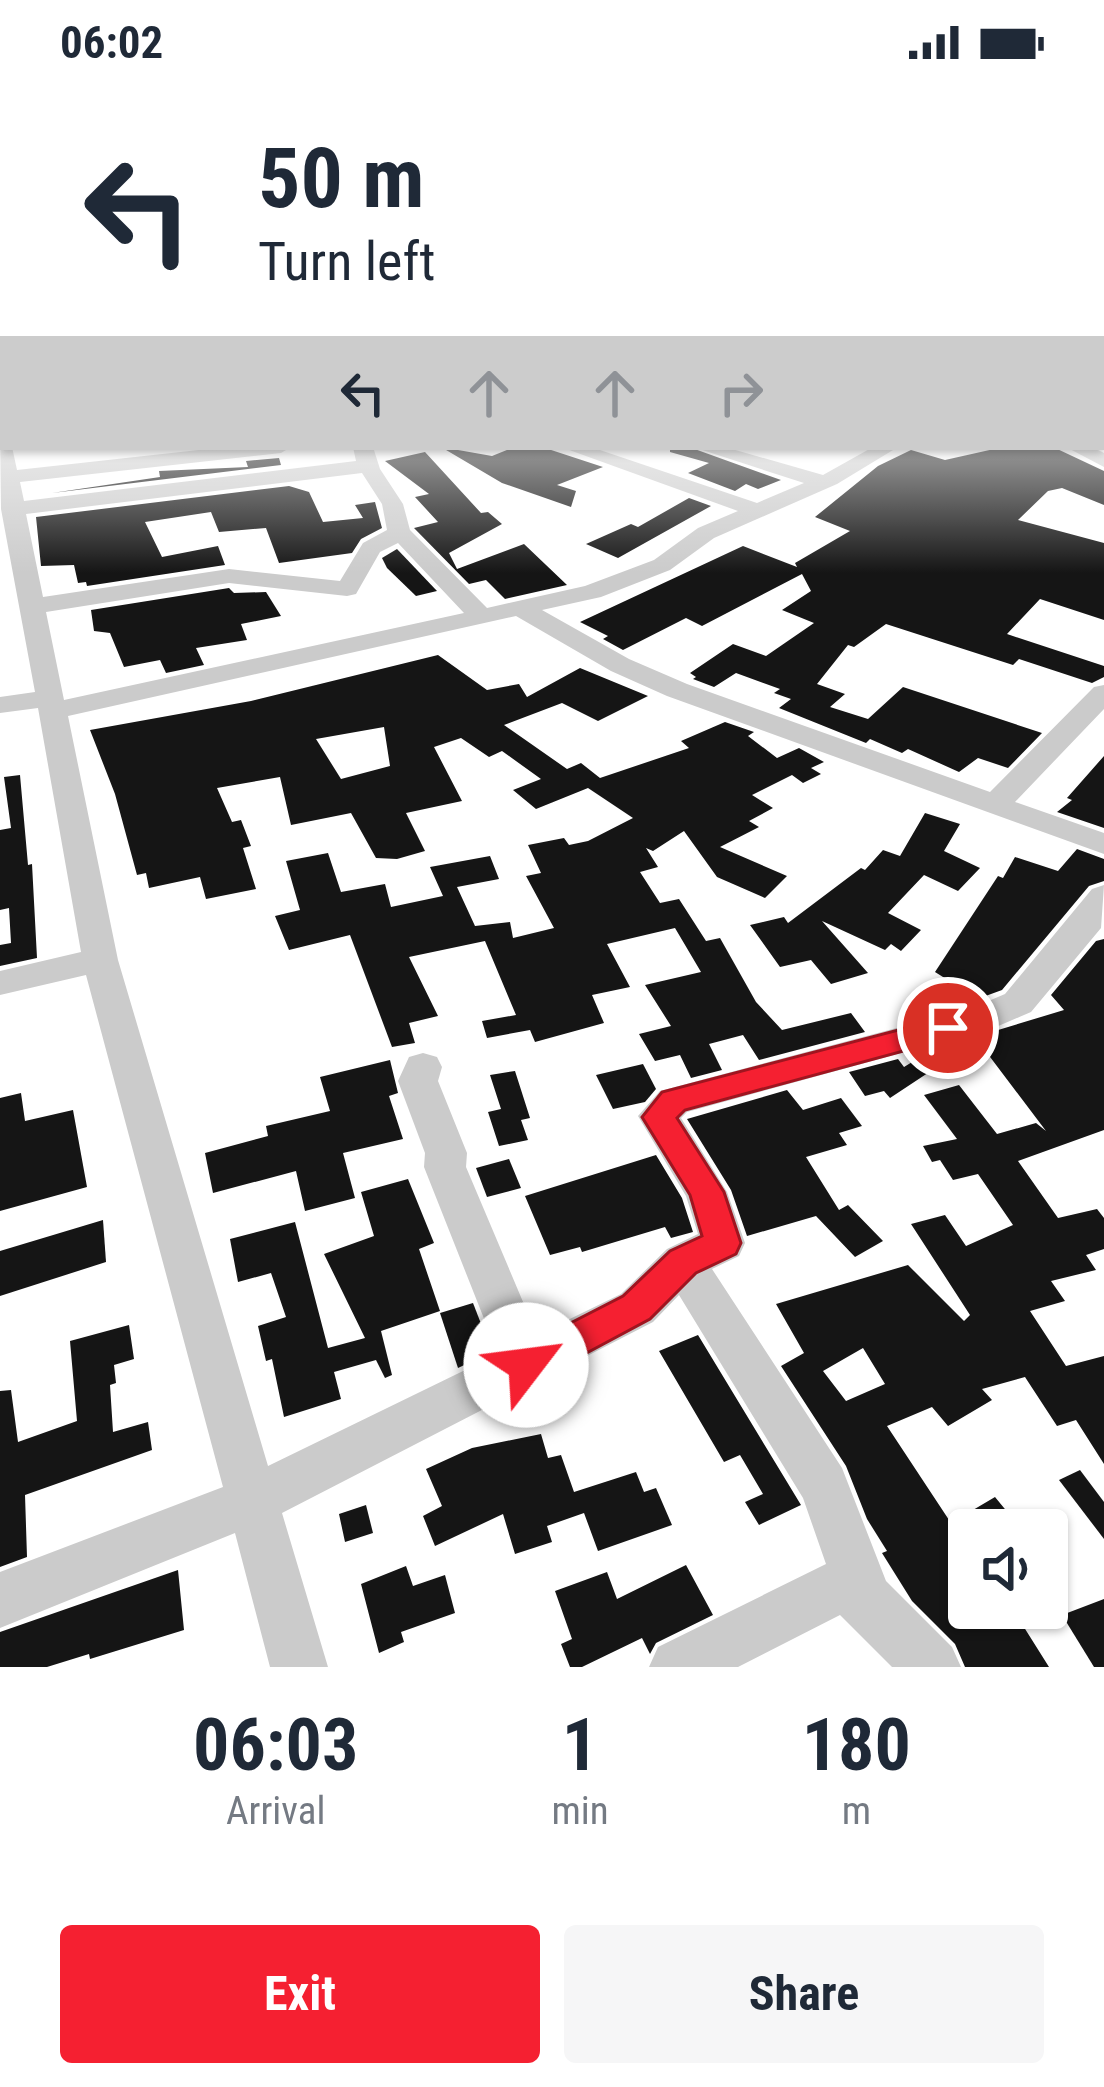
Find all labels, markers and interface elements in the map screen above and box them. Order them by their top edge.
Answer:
text: 06:02 [60,16,163,69]
text: 50 m [258,129,425,228]
icon: left [60,132,216,288]
text: Turn left [258,230,435,293]
icon: left [330,360,396,426]
icon: ahead [456,360,522,426]
icon: ahead [582,360,648,426]
icon: right [708,360,774,426]
pin [897,977,999,1079]
icon: arrive [915,995,981,1061]
position arrow [463,1302,589,1428]
map controls [948,1509,1068,1629]
button: sound [948,1509,1068,1629]
text: 06:03 [193,1703,358,1788]
text: 1 [562,1703,598,1788]
text: 180 [802,1703,911,1788]
text: Arrival [226,1788,325,1834]
text: min [551,1788,609,1834]
text: m [842,1788,871,1834]
button: Exit [60,1925,540,2063]
button: Share [564,1925,1044,2063]

